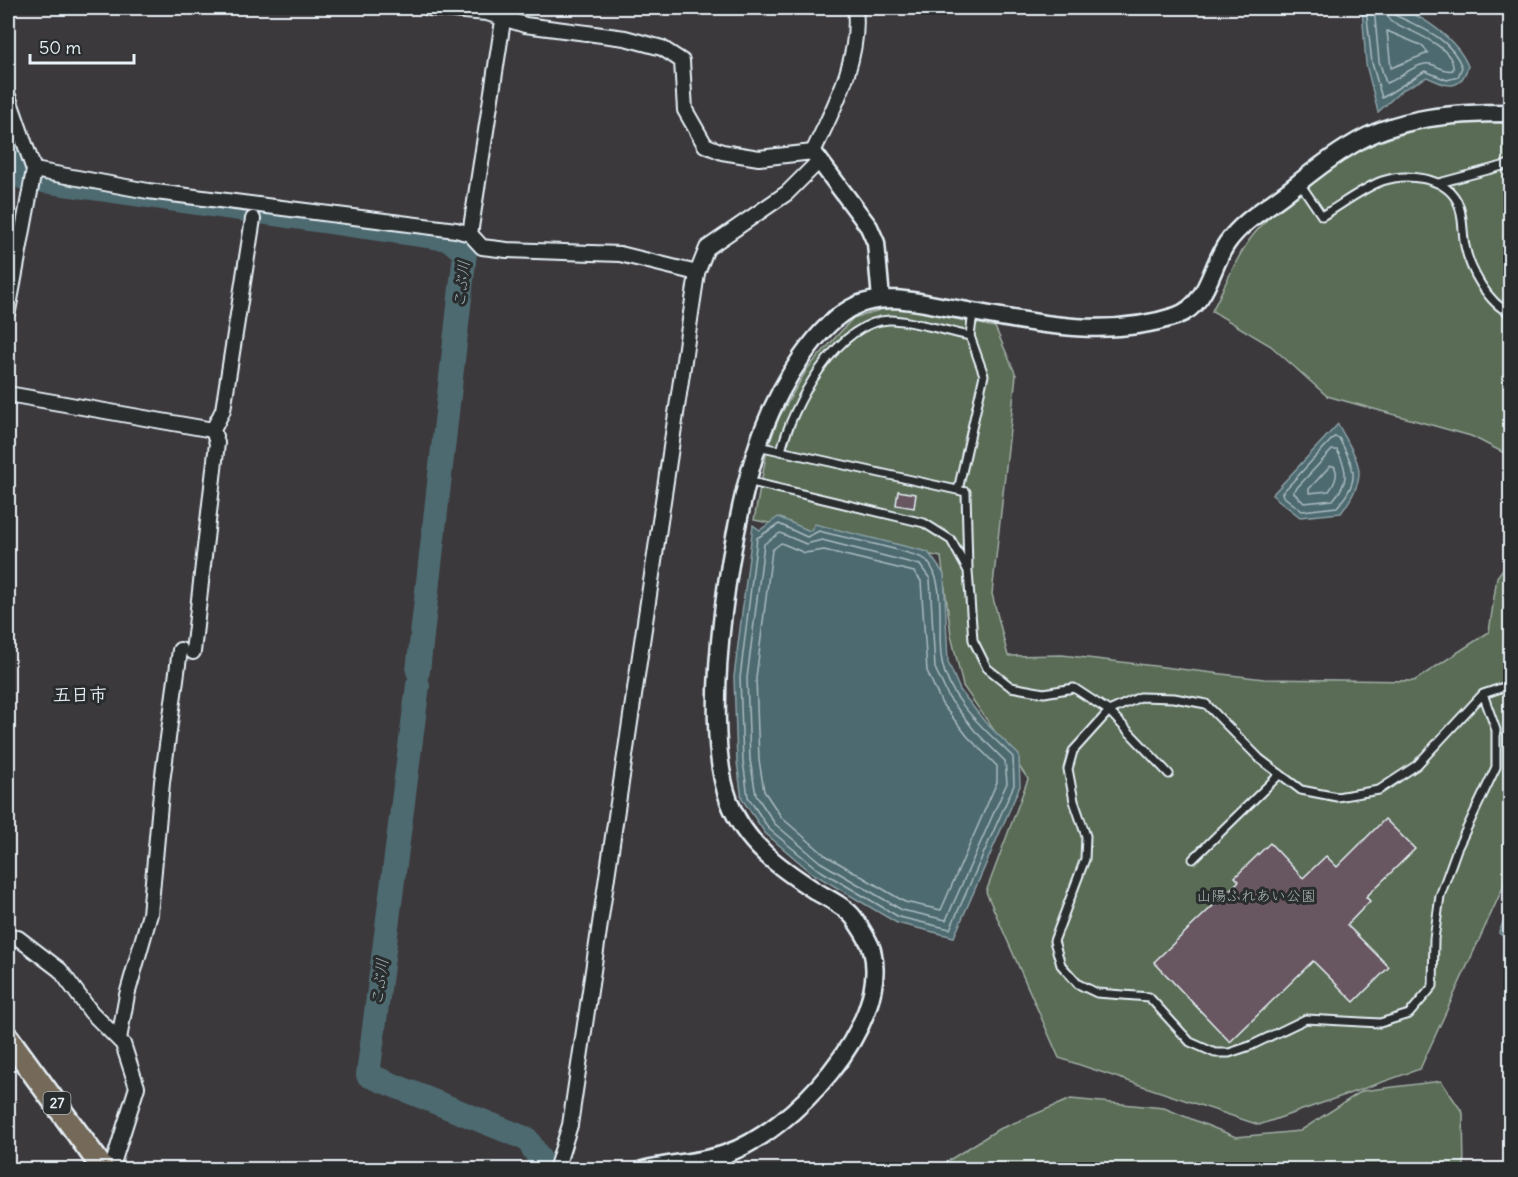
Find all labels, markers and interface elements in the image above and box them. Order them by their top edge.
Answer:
scale bar [30,27,134,65]
text: 50 m [39,36,81,59]
water label: こぶ川 [449,259,473,309]
district label: 五日市 [53,683,107,706]
park label: 山陽ふれあい公園 [1196,886,1316,905]
water label: こぶ川 [366,957,392,1007]
road number: 27 [44,1092,70,1114]

